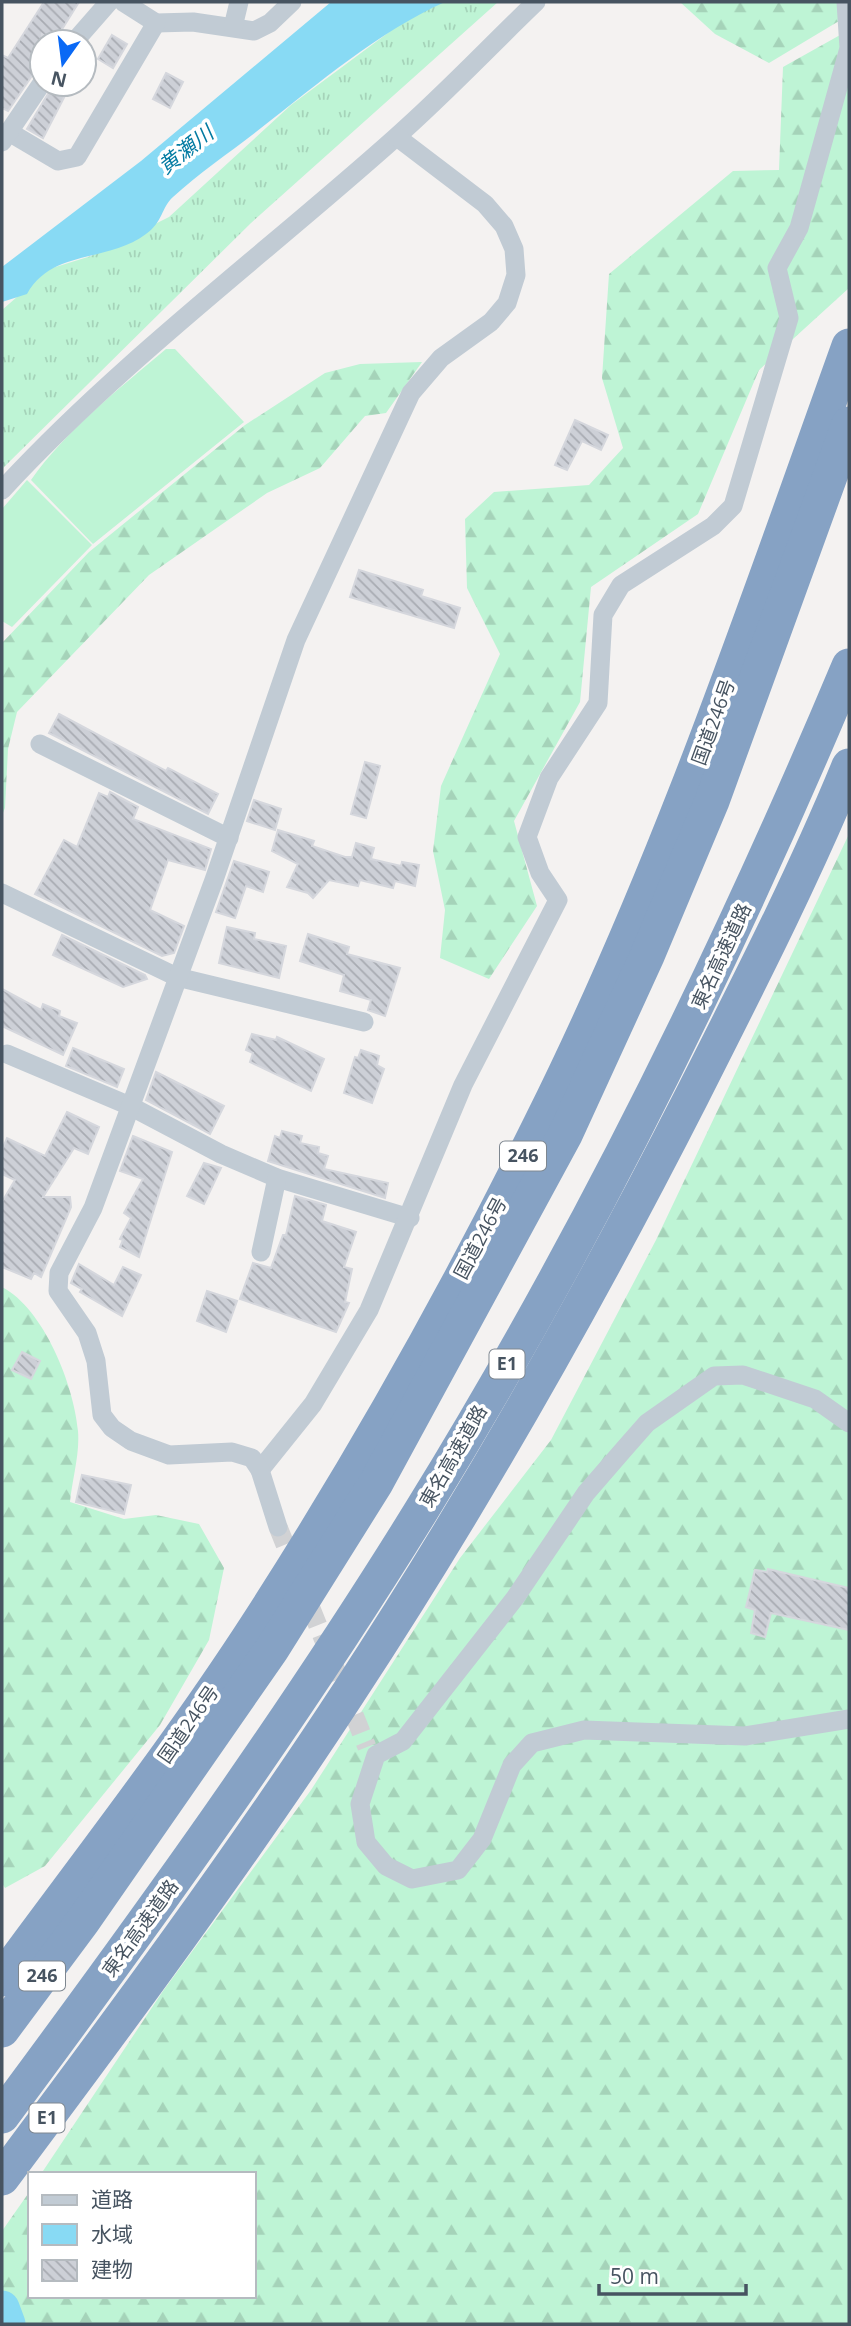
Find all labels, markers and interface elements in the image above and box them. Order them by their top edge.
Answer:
north arrow [28,28,98,98]
text: N [48,65,70,94]
water label: 黄瀬川 [152,118,220,180]
street label: 国道246号 [685,675,741,769]
street label: 東名高速道路 [685,899,757,1013]
road number: 246 [500,1142,546,1170]
street label: 国道246号 [447,1192,513,1284]
road number: E1 [490,1350,524,1378]
street label: 東名高速道路 [413,1400,493,1512]
street label: 国道246号 [152,1680,224,1768]
street label: 東名高速道路 [96,1874,184,1982]
road number: 246 [19,1962,65,1990]
road number: E1 [30,2104,64,2132]
legend [28,2172,256,2298]
text: 道路 [91,2185,133,2213]
text: 水域 [91,2220,133,2248]
scale bar [599,2252,746,2296]
text: 建物 [91,2255,133,2283]
text: 50 m [610,2262,659,2290]

